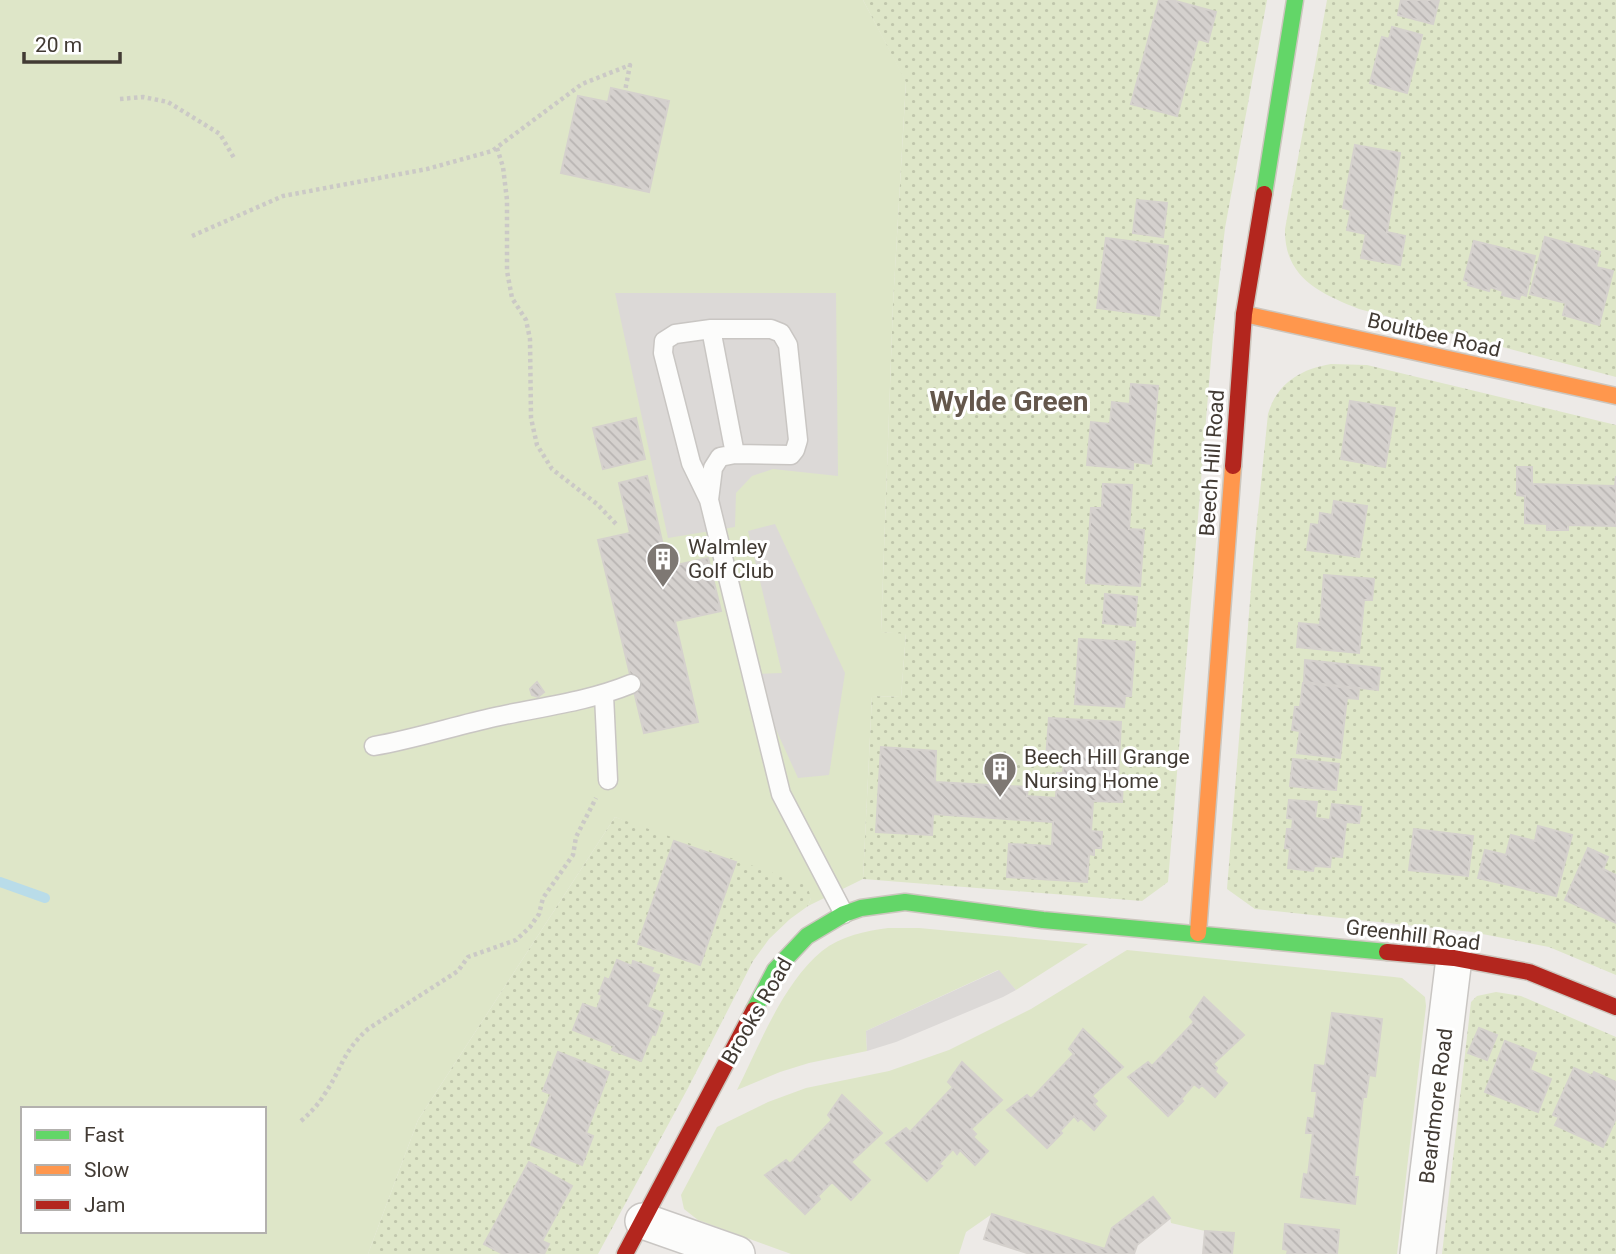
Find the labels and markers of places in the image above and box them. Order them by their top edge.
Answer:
place label: Walmley Golf Club [688,535,774,583]
building icon: Walmley Golf Club [644,540,682,589]
place label: Beech Hill Grange Nursing Home [1024,745,1190,793]
building icon: Beech Hill Grange Nursing Home [981,750,1019,799]

